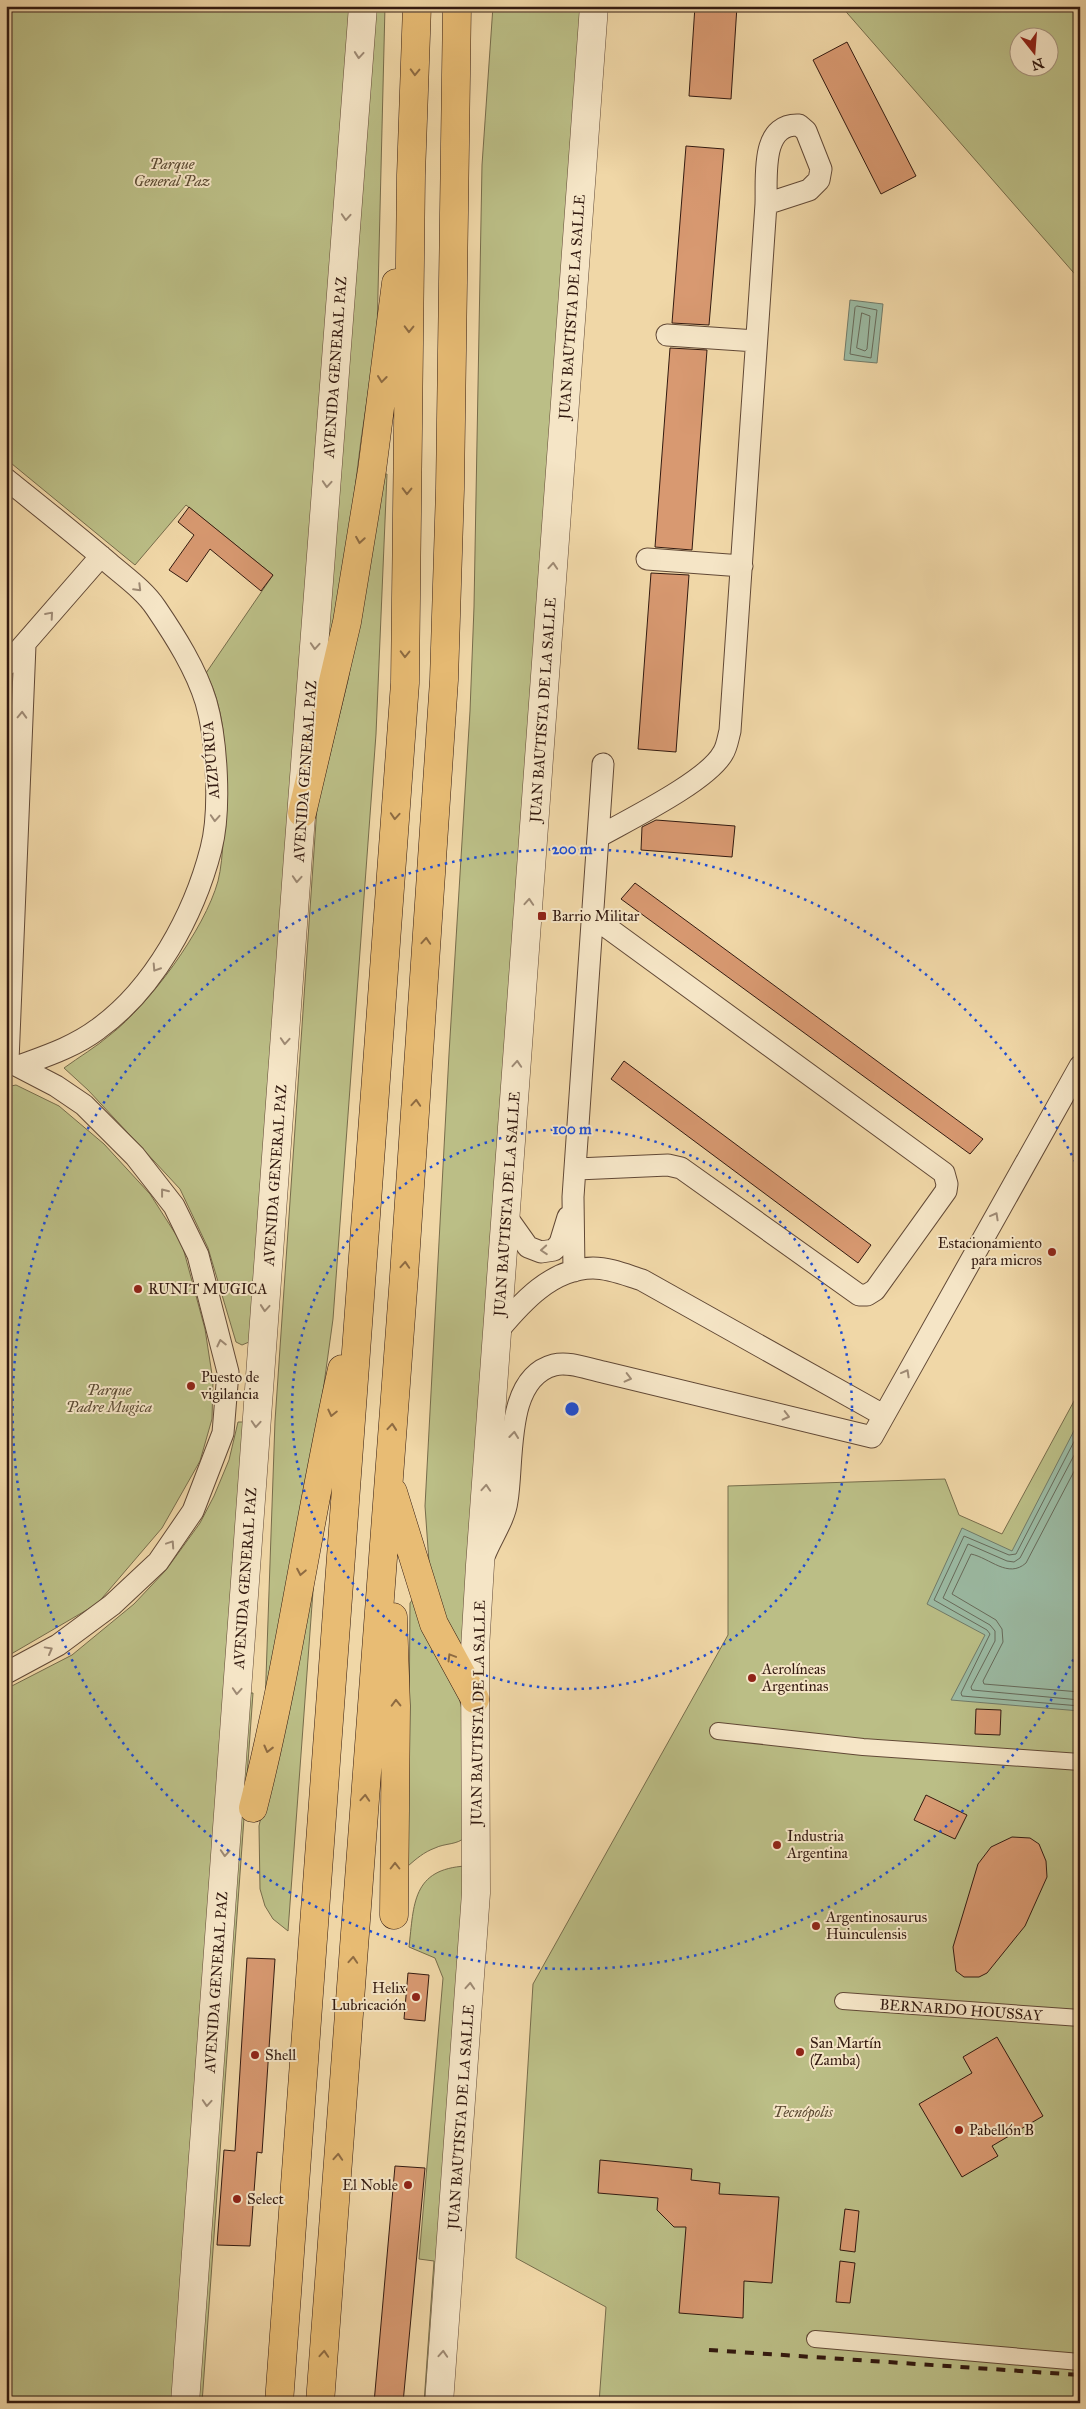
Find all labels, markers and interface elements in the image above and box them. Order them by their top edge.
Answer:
north arrow [1008,28,1058,78]
one-way arrow [354,51,365,59]
text: N [1029,54,1046,74]
one-way arrow [409,69,420,77]
park label: Parque General Paz [134,155,211,190]
street label: JUAN BAUTISTA DE LA SALLE [555,194,590,422]
one-way arrow [341,213,352,221]
street label: AVENIDA GENERAL PAZ [320,276,350,459]
one-way arrow [404,325,414,333]
one-way arrow [378,375,388,383]
one-way arrow [321,480,332,488]
one-way arrow [402,488,412,495]
one-way arrow [355,536,366,544]
one-way arrow [548,561,559,569]
one-way arrow [132,583,141,592]
street label: JUAN BAUTISTA DE LA SALLE [526,597,561,825]
one-way arrow [45,612,54,621]
one-way arrow [309,642,320,650]
one-way arrow [400,650,410,658]
street label: AVENIDA GENERAL PAZ [290,680,320,863]
one-way arrow [17,711,27,718]
street label: AIZPÚRUA [198,720,223,801]
one-way arrow [390,812,401,820]
one-way arrow [209,814,220,822]
text: 200 m [552,840,593,858]
one-way arrow [291,875,302,883]
one-way arrow [523,898,534,906]
place label: Barrio Militar [552,907,640,925]
marker: Barrio Militar [536,910,548,922]
one-way arrow [421,937,432,945]
one-way arrow [153,962,163,971]
one-way arrow [280,1037,291,1045]
one-way arrow [511,1060,522,1068]
street label: AVENIDA GENERAL PAZ [260,1084,290,1267]
street label: JUAN BAUTISTA DE LA SALLE [490,1091,525,1319]
one-way arrow [410,1099,421,1107]
text: 100 m [552,1120,592,1138]
one-way arrow [161,1189,169,1198]
one-way arrow [989,1212,999,1221]
place label: Estacionamiento para micros [938,1234,1042,1269]
one-way arrow [540,1245,548,1256]
marker: Estacionamiento para micros [1046,1246,1058,1258]
one-way arrow [399,1261,410,1269]
place label: RUNIT MUGICA [148,1280,267,1298]
marker: RUNIT MUGICA [132,1283,144,1295]
one-way arrow [260,1304,271,1312]
one-way arrow [216,1338,227,1347]
place label: Puesto de vigilancia [200,1368,259,1403]
one-way arrow [900,1369,910,1378]
one-way arrow [624,1372,633,1383]
marker: Puesto de vigilancia [185,1380,197,1392]
park label: Parque Padre Mugica [66,1381,152,1416]
centre of rings [563,1400,581,1418]
one-way arrow [327,1408,338,1417]
one-way arrow [782,1411,790,1421]
one-way arrow [251,1421,262,1429]
one-way arrow [386,1423,397,1431]
one-way arrow [508,1431,519,1439]
one-way arrow [480,1484,491,1492]
street label: AVENIDA GENERAL PAZ [230,1487,260,1670]
one-way arrow [164,1540,174,1549]
one-way arrow [296,1568,307,1577]
street label: JUAN BAUTISTA DE LA SALLE [467,1600,490,1828]
one-way arrow [44,1646,53,1656]
one-way arrow [448,1653,458,1662]
place label: Aerolíneas Argentinas [761,1660,828,1695]
marker: Aerolíneas Argentinas [746,1672,758,1684]
one-way arrow [232,1687,243,1695]
one-way arrow [391,1699,401,1707]
one-way arrow [263,1745,274,1754]
one-way arrow [359,1794,370,1802]
place label: Industria Argentina [786,1827,849,1862]
marker: Industria Argentina [771,1839,783,1851]
one-way arrow [220,1850,231,1858]
one-way arrow [390,1862,400,1870]
street label: AVENIDA GENERAL PAZ [201,1891,231,2074]
place label: Argentinosaurus Huinculensis [825,1908,927,1943]
marker: Argentinosaurus Huinculensis [810,1920,822,1932]
one-way arrow [347,1956,358,1964]
place label: Helix Lubricación [331,1979,406,2014]
one-way arrow [464,1981,475,1989]
marker: Helix Lubricación [410,1991,422,2003]
street label: BERNARDO HOUSSAY [879,1995,1043,2025]
street label: JUAN BAUTISTA DE LA SALLE [444,2004,479,2232]
place label: San Martín (Zamba) [810,2034,881,2070]
place label: Shell [265,2046,297,2064]
marker: San Martín (Zamba) [794,2046,806,2058]
marker: Shell [249,2049,261,2061]
one-way arrow [202,2099,213,2107]
park label: Tecnópolis [773,2103,834,2122]
place label: Pabellón B [969,2121,1034,2139]
marker: Pabellón B [953,2124,965,2136]
one-way arrow [333,2153,344,2161]
place label: El Noble [342,2176,398,2194]
marker: El Noble [402,2179,414,2191]
place label: Select [247,2190,284,2208]
marker: Select [231,2193,243,2205]
one-way arrow [318,2350,329,2358]
one-way arrow [437,2350,448,2358]

